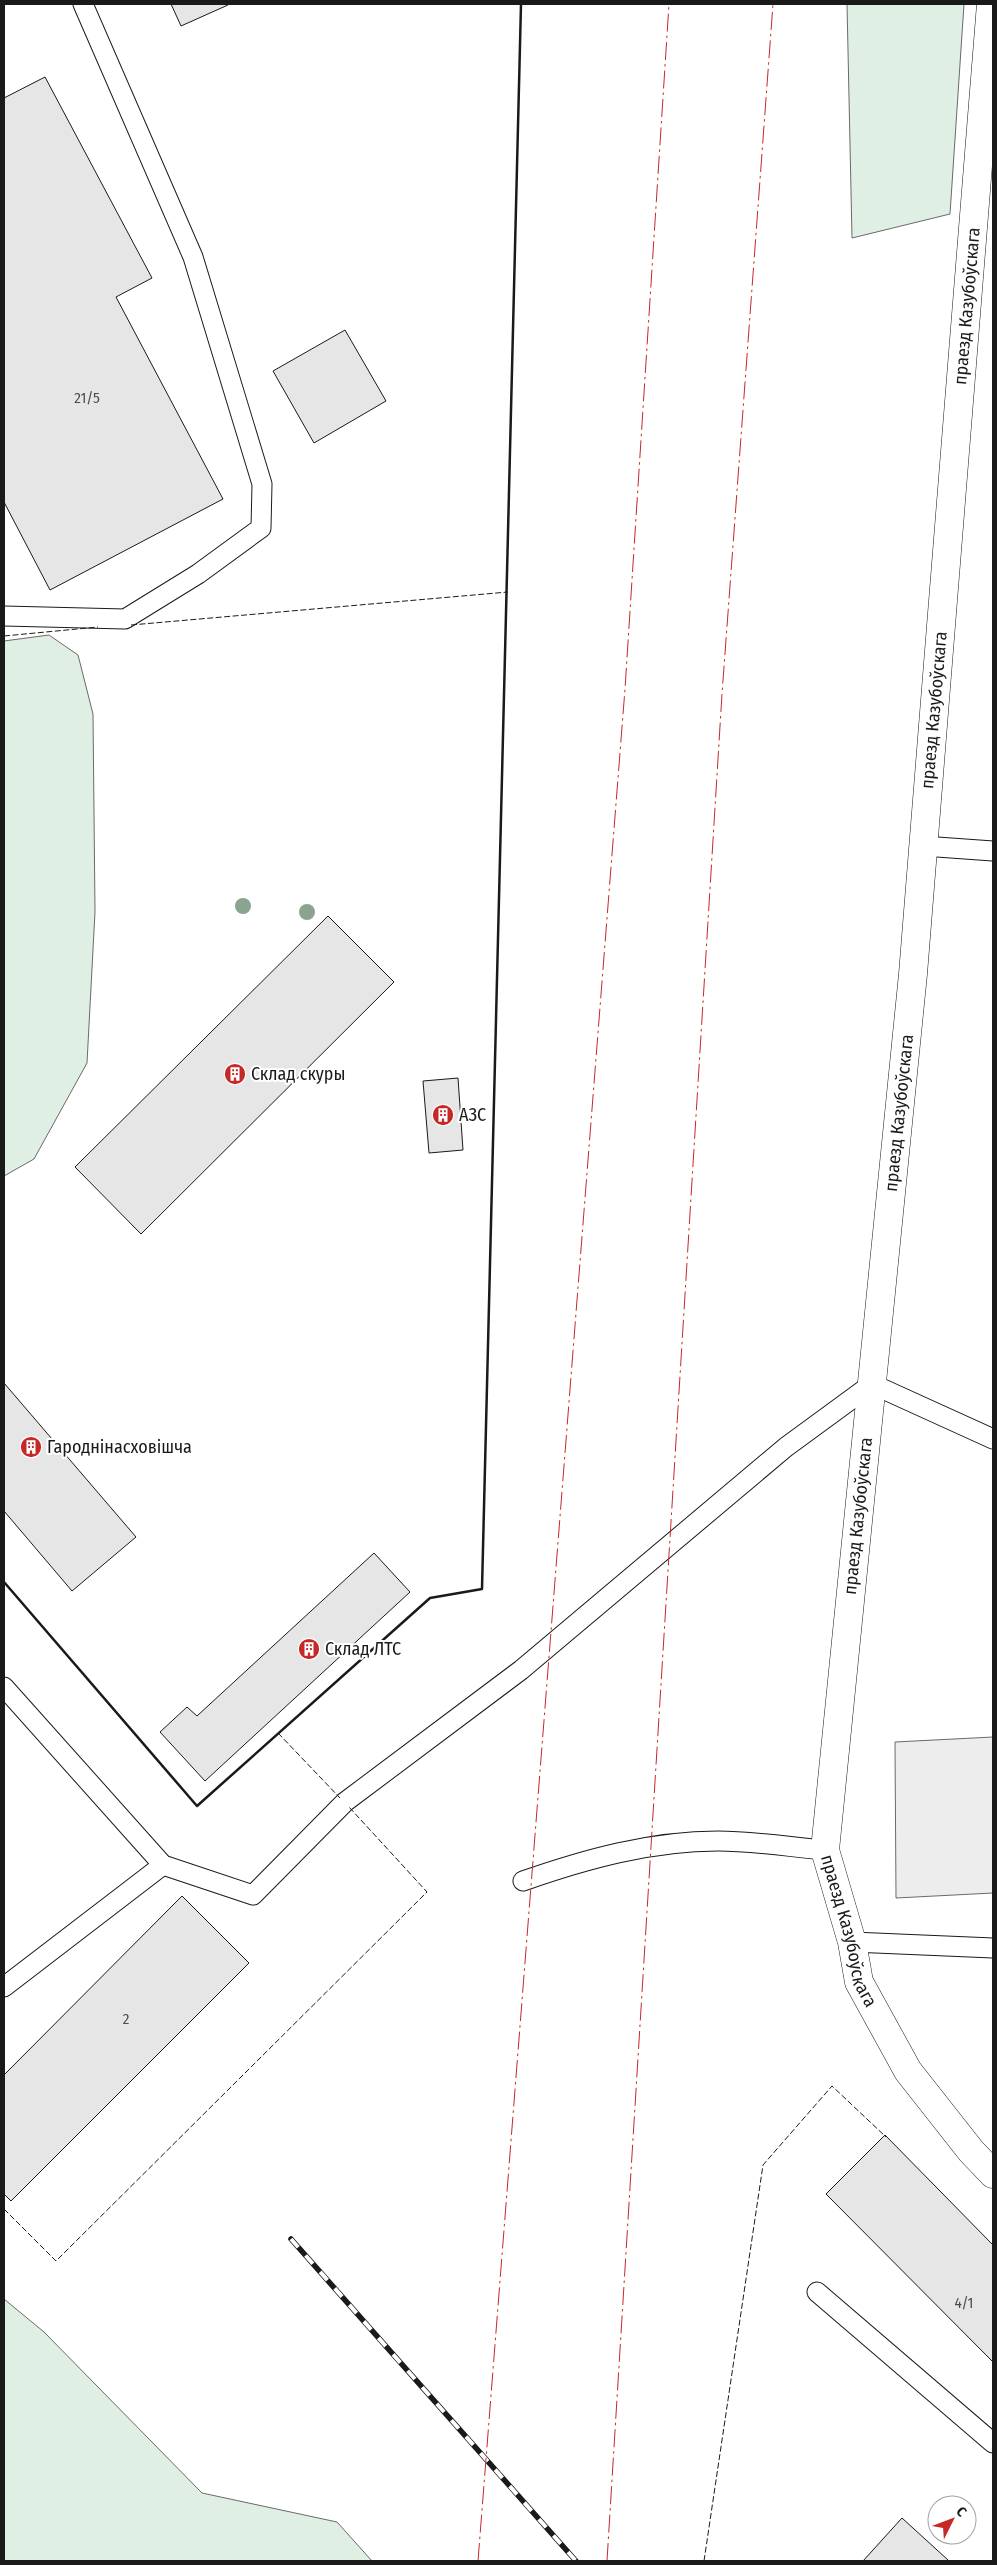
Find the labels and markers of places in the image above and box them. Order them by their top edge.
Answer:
building icon: Склад скуры [223,1062,247,1086]
place label: Склад скуры [251,1063,345,1085]
building icon: АЗС [431,1103,455,1127]
place label: АЗС [459,1104,486,1126]
building icon: Гароднінасховішча [19,1435,43,1459]
place label: Гароднінасховішча [47,1436,192,1458]
building icon: Склад ЛТС [297,1637,321,1661]
place label: Склад ЛТС [325,1638,401,1660]

